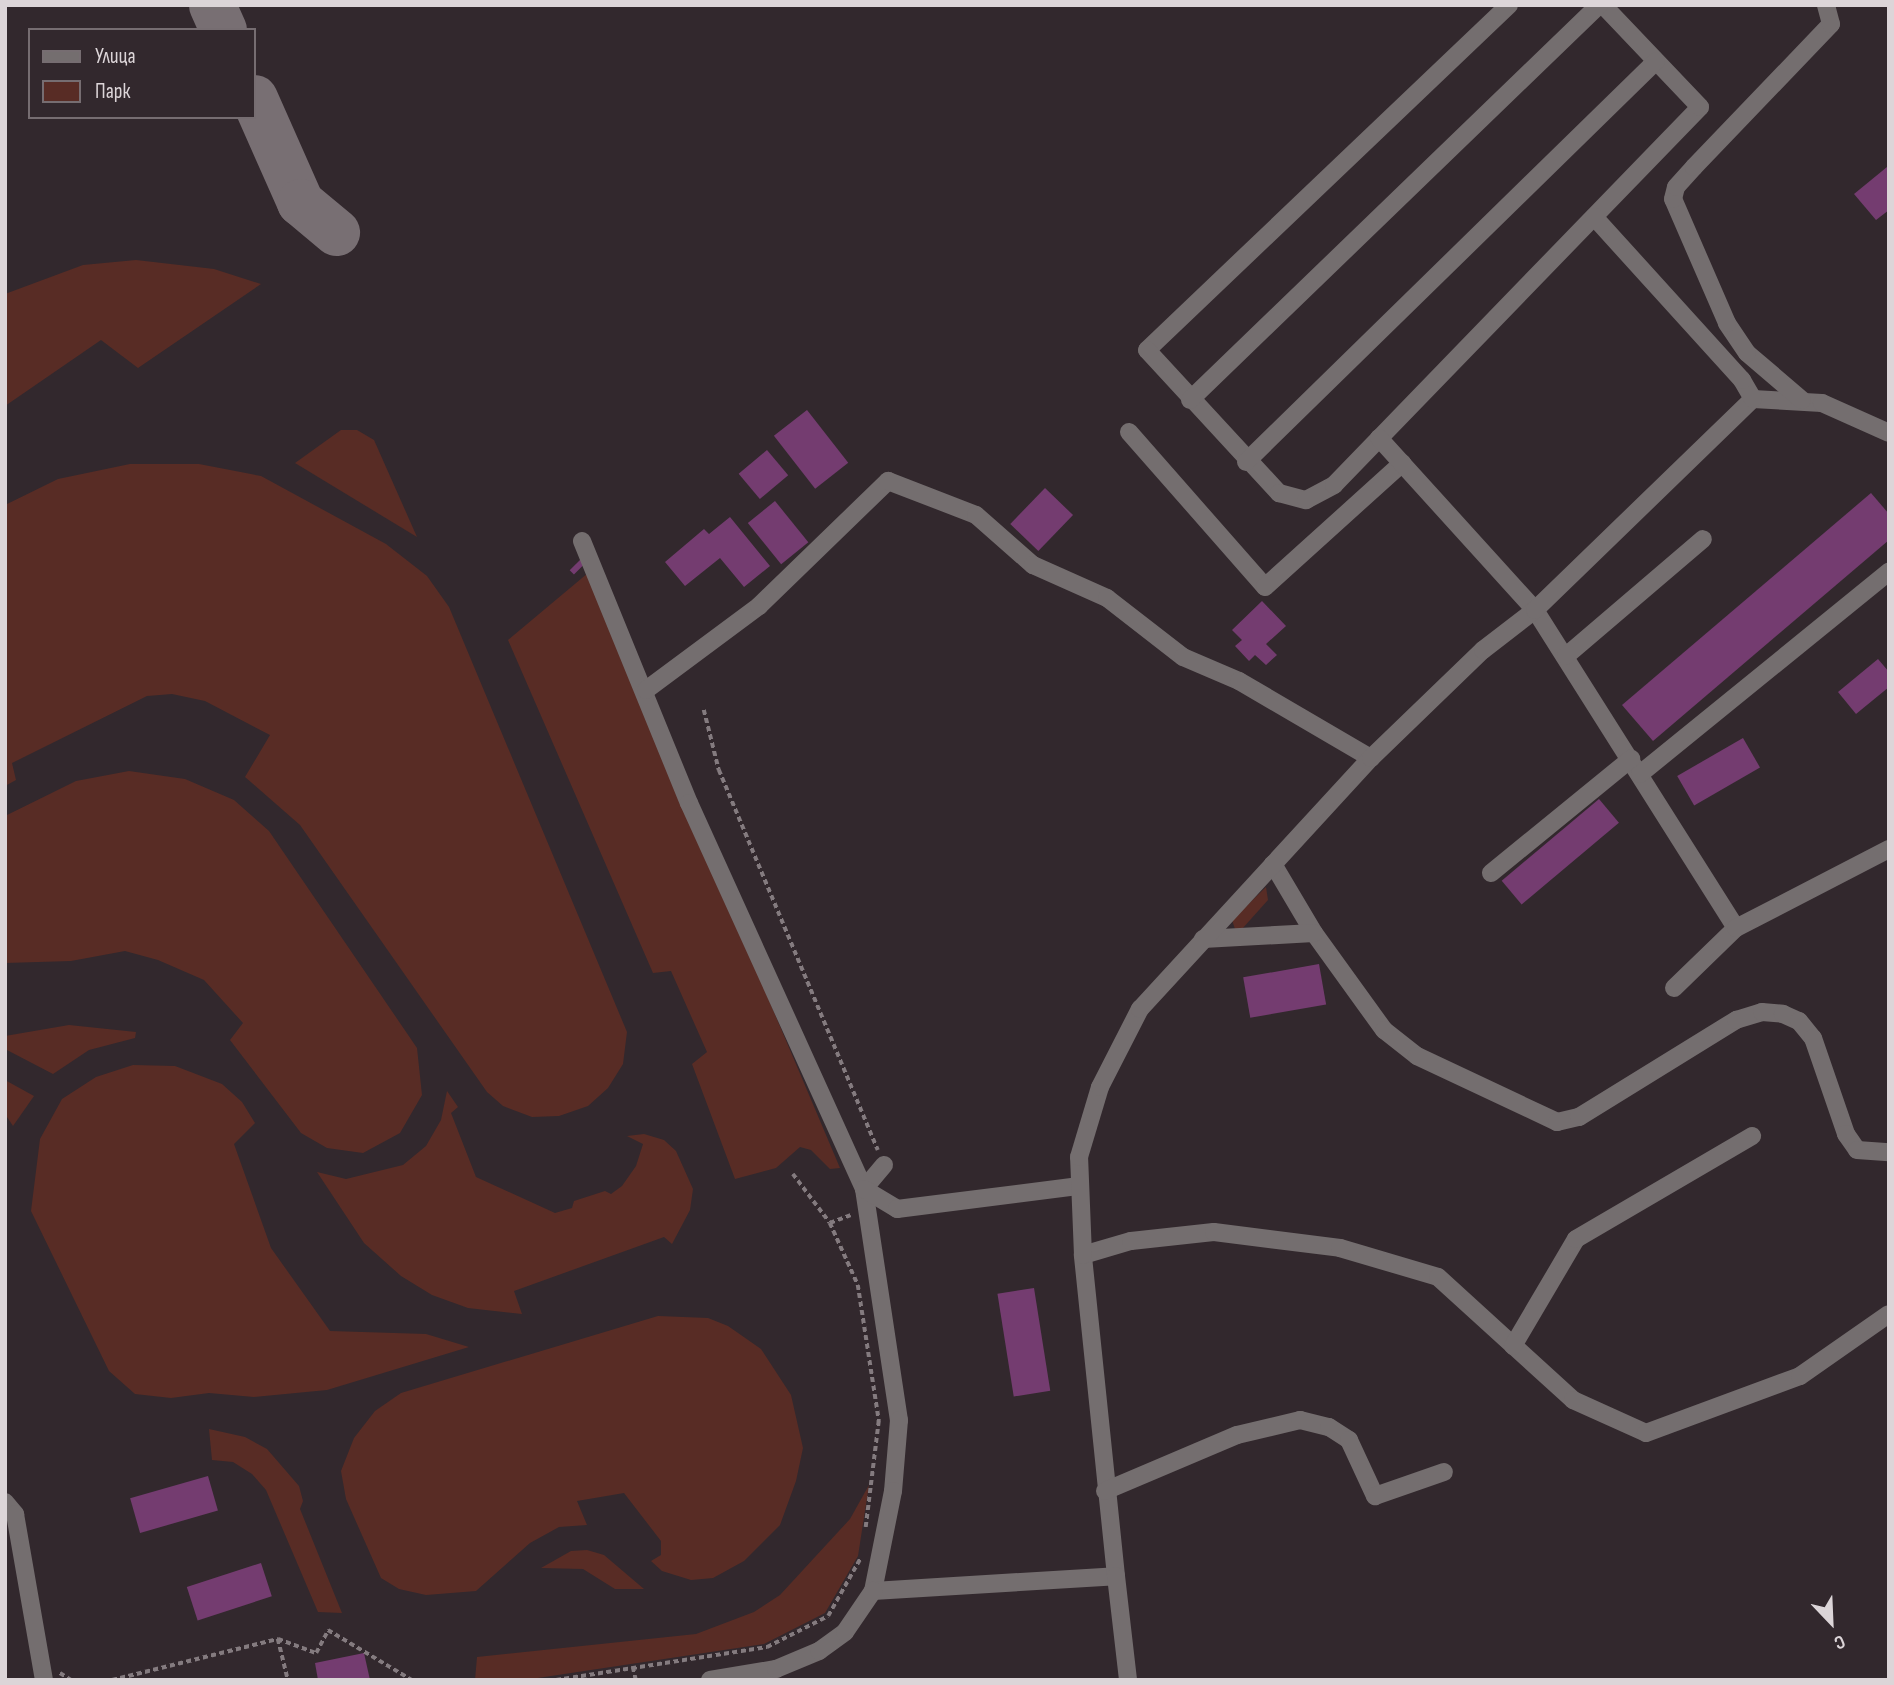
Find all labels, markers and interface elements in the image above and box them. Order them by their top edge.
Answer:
legend [28,28,256,119]
text: Улица [95,44,136,69]
text: Парк [95,79,130,104]
north arrow [1796,1587,1866,1657]
text: С [1830,1629,1848,1654]

